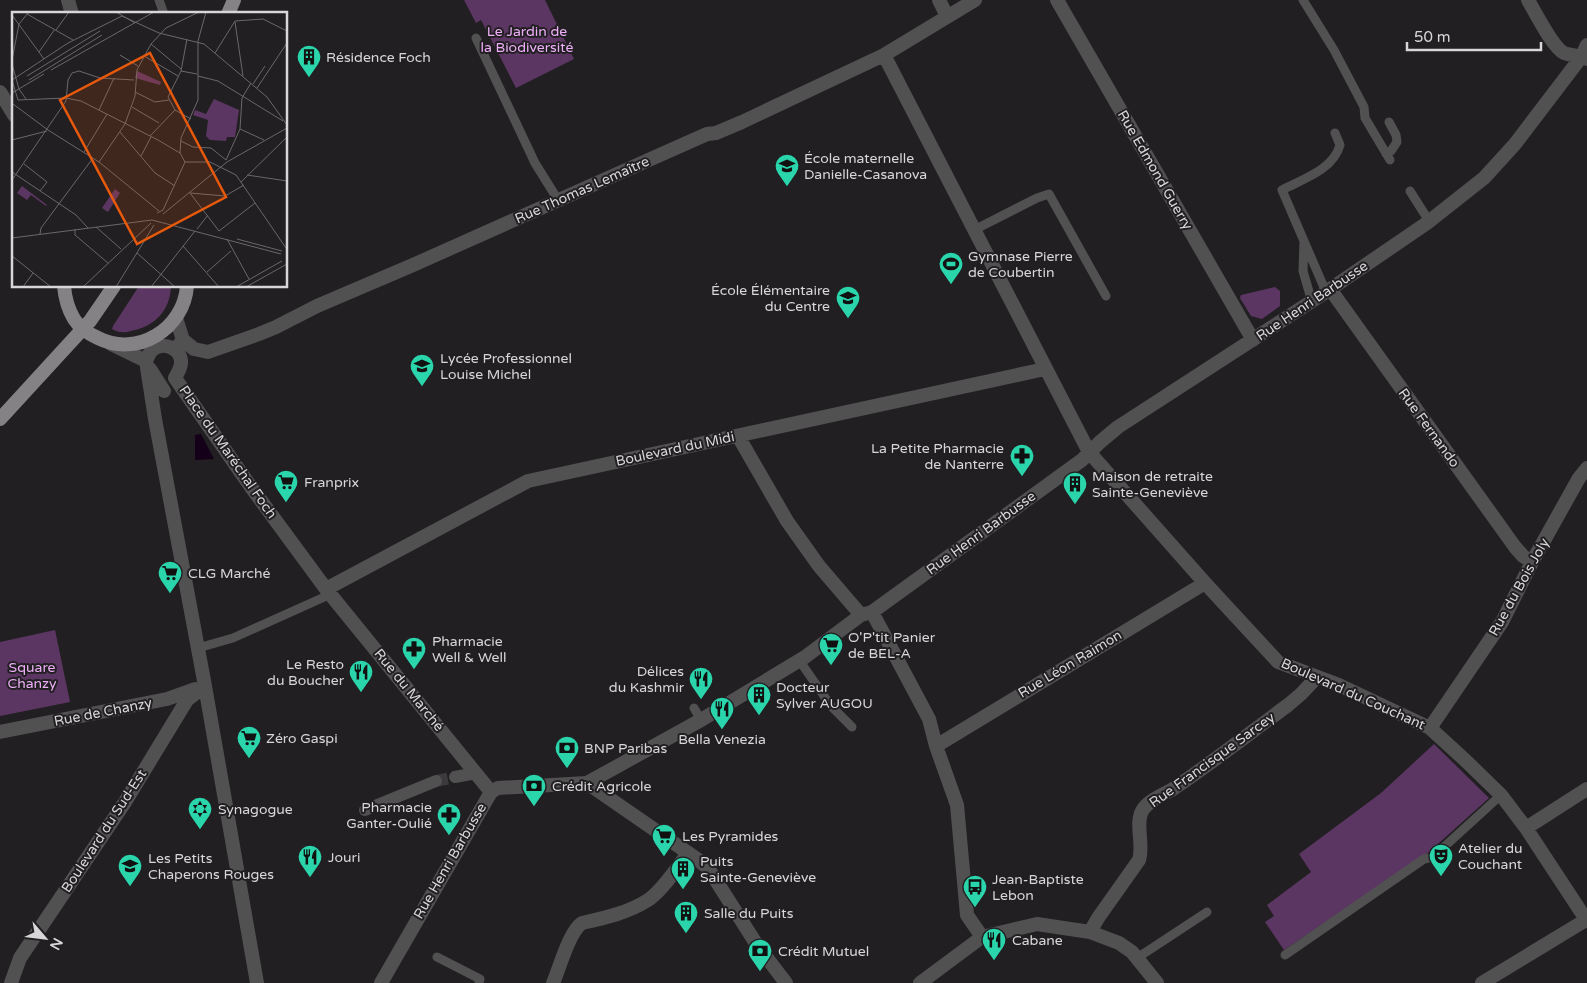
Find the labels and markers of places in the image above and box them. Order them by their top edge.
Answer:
building icon: Résidence Foch [296,44,322,78]
place label: Résidence Foch [326,49,431,66]
place label: École maternelle Danielle-Casanova [804,150,927,183]
school or university icon: École maternelle Danielle-Casanova [774,153,800,187]
place label: Gymnase Pierre de Coubertin [968,248,1073,281]
sports icon: Gymnase Pierre de Coubertin [938,251,964,285]
place label: École Élémentaire du Centre [711,282,830,315]
school or university icon: École Élémentaire du Centre [835,285,861,319]
place label: Lycée Professionnel Louise Michel [440,350,572,383]
school or university icon: Lycée Professionnel Louise Michel [409,353,435,387]
place label: La Petite Pharmacie de Nanterre [871,440,1004,473]
pharmacy icon: La Petite Pharmacie de Nanterre [1009,443,1035,477]
place label: Maison de retraite Sainte-Geneviève [1092,468,1213,501]
supermarket icon: Franprix [273,469,299,503]
building icon: Maison de retraite Sainte-Geneviève [1062,471,1088,505]
place label: Franprix [304,474,359,491]
supermarket icon: CLG Marché [157,560,183,594]
place label: CLG Marché [188,565,271,582]
place label: O'P'tit Panier de BEL-A [848,629,936,662]
supermarket icon: O'P'tit Panier de BEL-A [818,632,844,666]
place label: Pharmacie Well & Well [432,633,506,666]
pharmacy icon: Pharmacie Well & Well [401,636,427,670]
place label: Le Resto du Boucher [267,656,345,689]
restaurant icon: Le Resto du Boucher [348,659,374,693]
place label: Délices du Kashmir [609,663,685,696]
restaurant icon: Délices du Kashmir [688,666,714,700]
place label: Docteur Sylver AUGOU [776,679,873,712]
building icon: Docteur Sylver AUGOU [746,682,772,716]
restaurant icon: Bella Venezia [709,696,735,730]
supermarket icon: Zéro Gaspi [236,725,262,759]
place label: Zéro Gaspi [266,730,338,747]
place label: Bella Venezia [678,731,766,748]
bank icon: BNP Paribas [554,735,580,769]
place label: BNP Paribas [584,740,667,757]
bank icon: Crédit Agricole [521,773,547,807]
place label: Crédit Agricole [552,778,651,795]
synagogue icon: Synagogue [187,796,213,830]
place label: Pharmacie Ganter-Oulié [346,799,432,832]
place label: Synagogue [218,801,293,818]
pharmacy icon: Pharmacie Ganter-Oulié [436,802,462,836]
supermarket icon: Les Pyramides [651,823,677,857]
place label: Les Pyramides [682,828,779,845]
place label: Atelier du Couchant [1458,840,1523,873]
theatre icon: Atelier du Couchant [1428,843,1454,877]
restaurant icon: Jouri [297,844,323,878]
place label: Jouri [328,849,360,866]
place label: Les Petits Chaperons Rouges [148,850,274,883]
school or university icon: Les Petits Chaperons Rouges [117,853,143,887]
place label: Puits Sainte-Geneviève [700,853,816,886]
building icon: Puits Sainte-Geneviève [670,856,696,890]
place label: Jean-Baptiste Lebon [992,871,1084,904]
bus stop icon: Jean-Baptiste Lebon [962,874,988,908]
building icon: Salle du Puits [673,900,699,934]
place label: Salle du Puits [704,905,794,922]
restaurant icon: Cabane [981,927,1007,961]
place label: Cabane [1012,932,1063,949]
bank icon: Crédit Mutuel [747,938,773,972]
place label: Crédit Mutuel [778,943,869,960]

